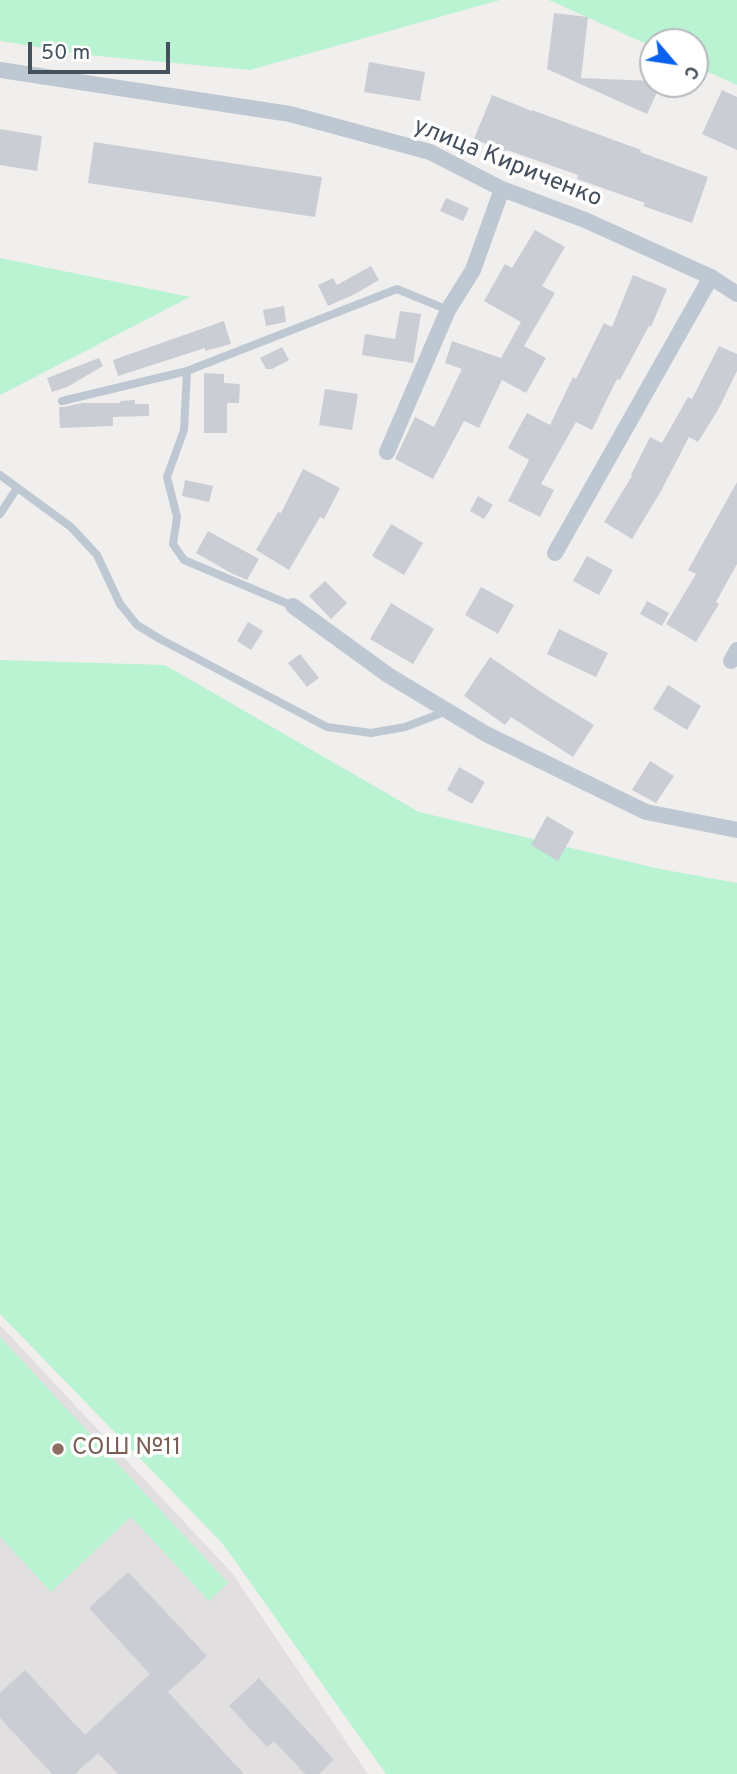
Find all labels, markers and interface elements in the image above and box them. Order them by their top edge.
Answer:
scale bar [32,28,173,72]
north arrow [639,28,709,98]
text: 50 m [41,40,90,67]
text: С [677,61,704,83]
street label: улица Кириченко [409,113,605,215]
place label: СОШ №11 [72,1435,181,1463]
marker: СОШ №11 [50,1441,66,1457]

